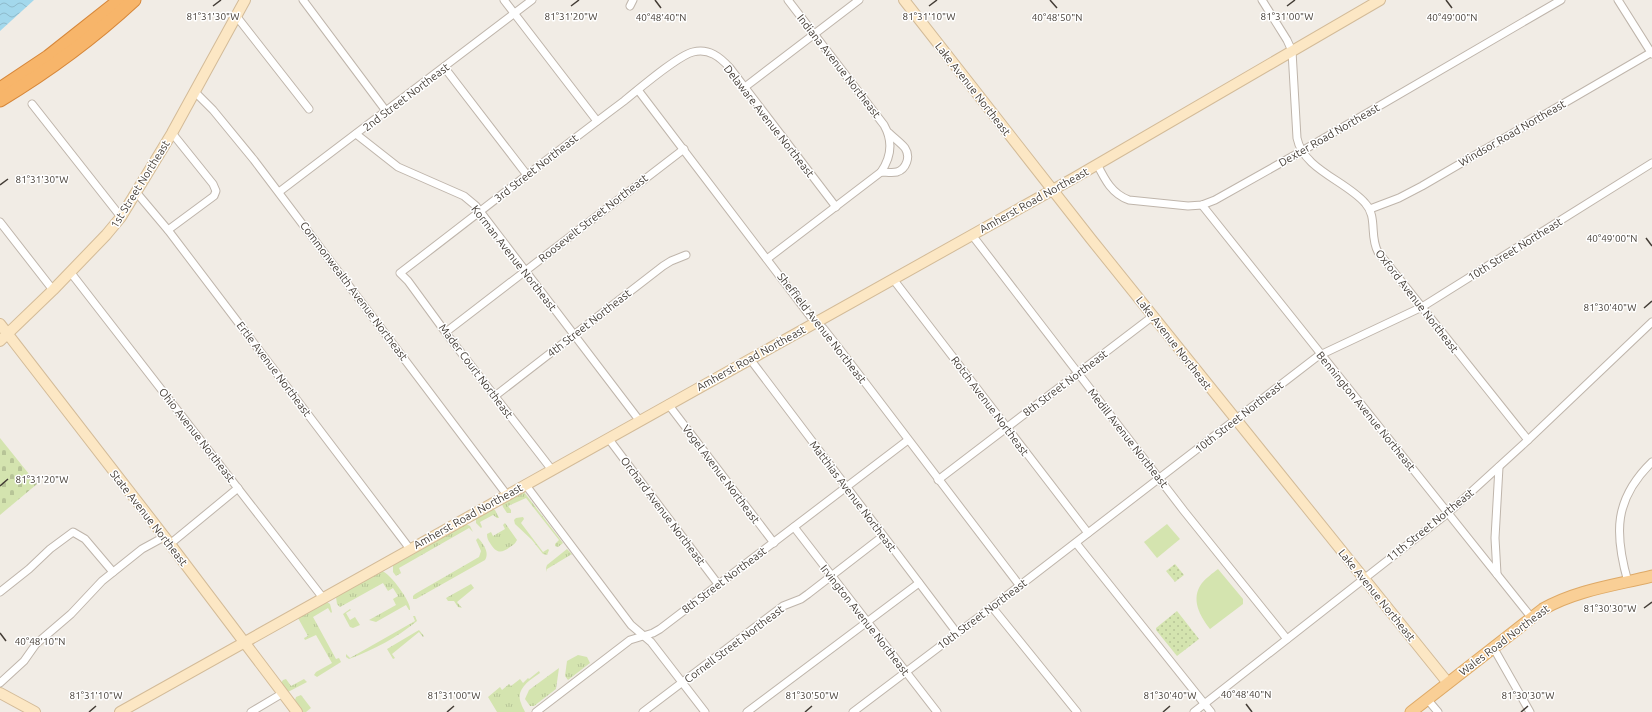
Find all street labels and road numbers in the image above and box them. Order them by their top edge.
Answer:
street label: Indiana Avenue Northeast [795,12,883,121]
street label: Lake Avenue Northeast [933,40,1013,138]
street label: 2nd Street Northeast [361,60,452,133]
street label: Delaware Avenue Northeast [722,63,817,180]
street label: Windsor Road Northeast [1456,97,1568,169]
street label: Dexter Road Northeast [1277,101,1382,169]
street label: 3rd Street Northeast [492,131,581,204]
street label: 1st Street Northeast [108,137,172,230]
street label: Amherst Road Northeast [978,165,1091,235]
street label: Roosevelt Street Northeast [536,171,650,264]
street label: Korman Avenue Northeast [469,203,559,314]
street label: 10th Street Northeast [1466,215,1565,283]
street label: Commonwealth Avenue Northeast [298,219,411,363]
street label: Oxford Avenue Northeast [1373,247,1461,355]
street label: Sheffield Avenue Northeast [775,271,869,386]
street label: 4th Street Northeast [545,286,634,359]
street label: Lake Avenue Northeast [1134,294,1214,392]
street label: Ertle Avenue Northeast [234,319,314,419]
street label: Mader Court Northeast [437,322,516,421]
street label: Amherst Road Northeast [695,323,808,393]
street label: 8th Street Northeast [1020,347,1110,419]
street label: Bennington Avenue Northeast [1314,349,1418,474]
street label: Rotch Avenue Northeast [949,354,1032,458]
street label: 10th Street Northeast [1192,378,1286,455]
street label: Ohio Avenue Northeast [157,386,238,485]
street label: Medill Avenue Northeast [1086,386,1171,490]
street label: Vogel Avenue Northeast [680,422,762,526]
street label: Matthias Avenue Northeast [808,438,899,554]
street label: Orchard Avenue Northeast [618,455,708,568]
street label: State Avenue Northeast [108,468,190,569]
street label: Amherst Road Northeast [412,481,525,551]
street label: 11th Street Northeast [1384,486,1477,564]
street label: 8th Street Northeast [679,544,769,616]
street label: Lake Avenue Northeast [1336,547,1418,644]
street label: Irvington Avenue Northeast [818,562,912,678]
street label: 10th Street Northeast [935,576,1030,651]
street label: Cornell Street Northeast [682,602,787,685]
street label: Wales Road Northeast [1457,602,1552,678]

